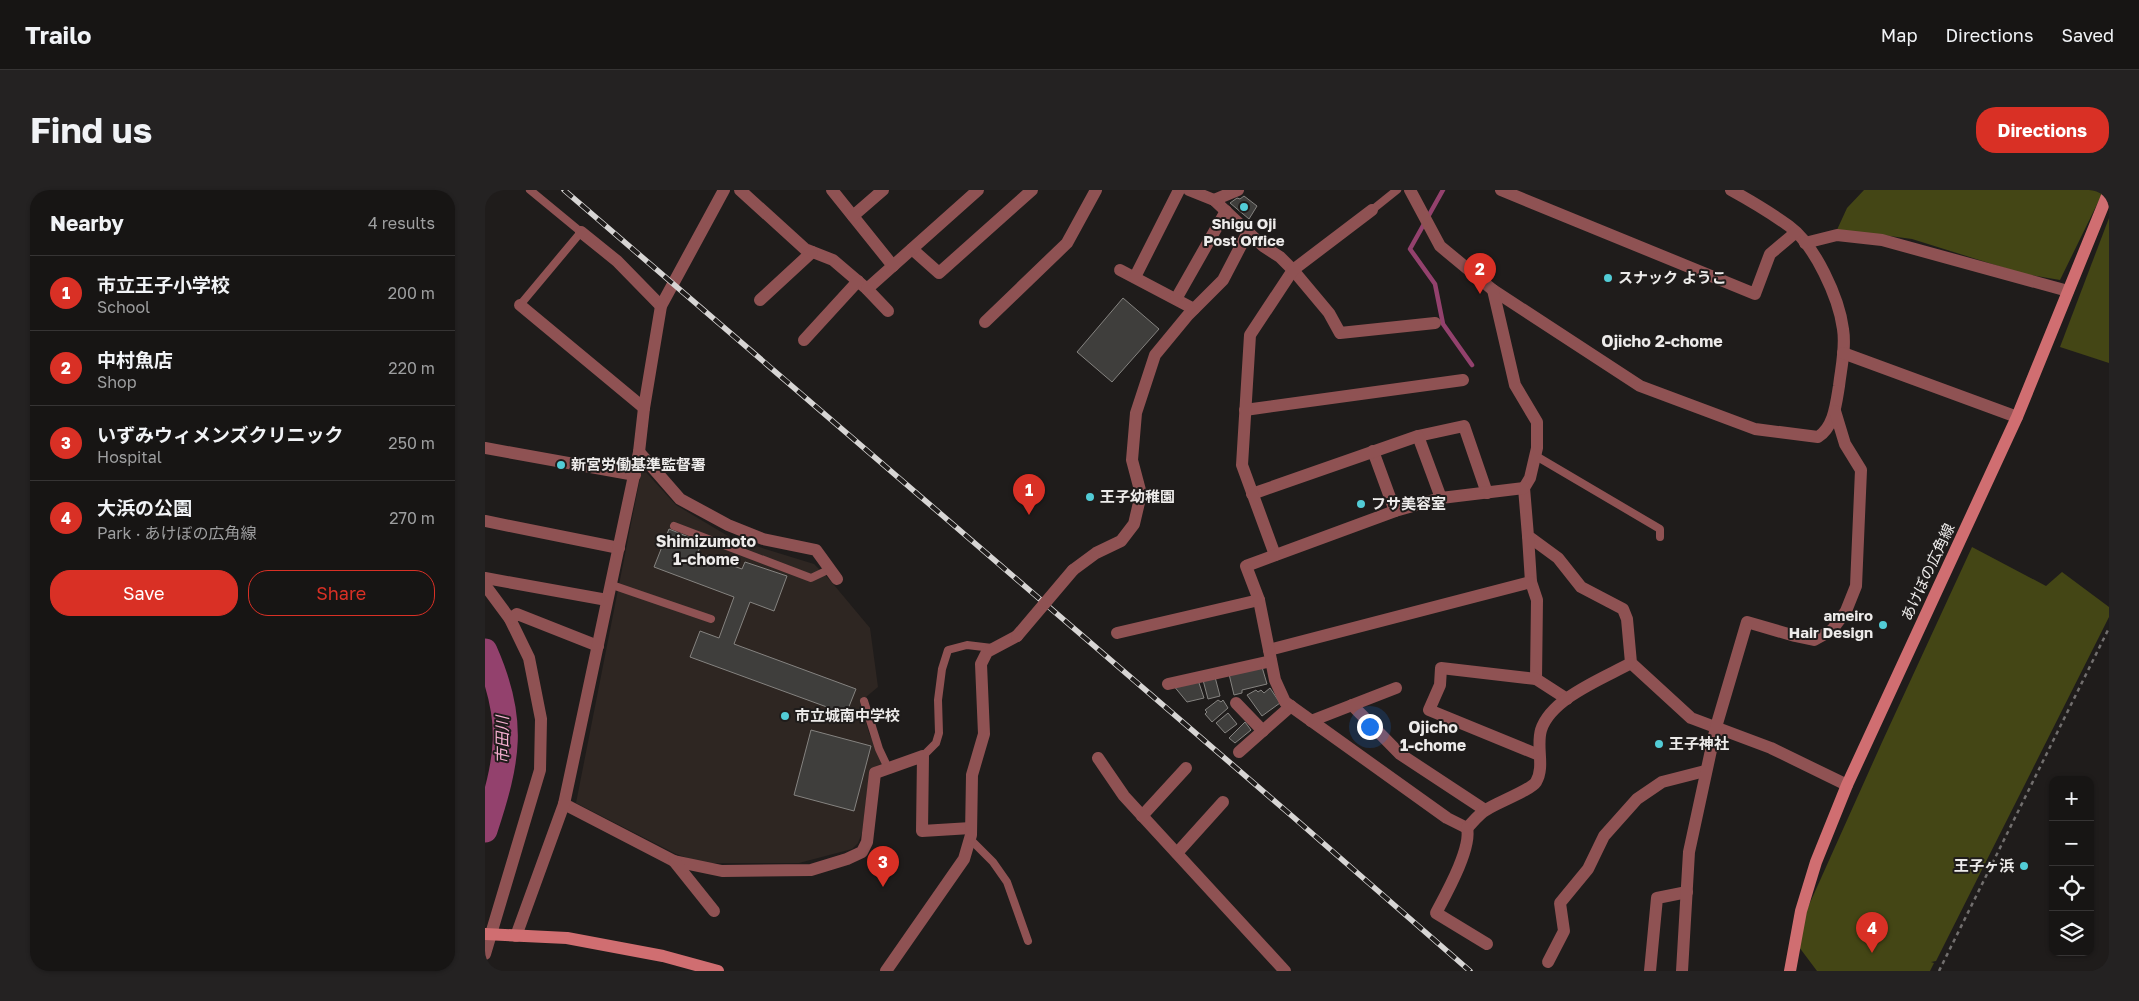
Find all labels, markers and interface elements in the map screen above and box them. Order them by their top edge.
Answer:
text: Trailo [25,20,91,49]
text: Map [1881,24,1917,46]
text: Directions [1945,24,2033,46]
text: Saved [2061,24,2114,46]
button: Directions [1976,107,2109,153]
text: Find us [30,109,152,151]
marker: Shigu Oji Post Office [1238,201,1250,213]
text: Nearby [50,210,124,236]
text: 4 results [368,213,435,233]
place label: Shigu Oji Post Office [1203,214,1285,249]
pin: 2 [1464,253,1496,294]
place label: スナック ようこ [1618,268,1727,286]
marker: スナック ようこ [1602,272,1614,284]
text: 市立王子小学校 [97,273,230,296]
text: 1 [62,283,70,303]
text: 200 m [388,283,435,303]
text: School [97,297,150,317]
district label: Ojicho 2-chome [1601,331,1723,351]
text: 中村魚店 [97,348,173,371]
text: 2 [61,358,71,378]
text: 220 m [388,358,435,378]
text: Shop [97,372,137,392]
text: いずみウィメンズクリニック [97,423,344,446]
text: 3 [61,433,71,453]
text: 250 m [388,433,435,453]
text: Hospital [97,447,162,467]
place label: 新宮労働基準監督署 [571,455,706,473]
marker: 新宮労働基準監督署 [555,459,567,471]
pin: 1 [1013,474,1045,515]
place label: 王子幼稚園 [1100,487,1175,505]
marker: 王子幼稚園 [1084,491,1096,503]
place label: フサ美容室 [1371,494,1446,512]
text: 大浜の公園 [97,496,192,519]
marker: フサ美容室 [1355,498,1367,510]
text: 4 [61,508,71,528]
text: 270 m [389,508,435,528]
street label: あけぼの広角線 [1897,520,1957,623]
text: Park · あけぼの広角線 [97,523,256,543]
district label: Shimizumoto 1-chome [656,531,757,569]
button: Save [50,570,238,616]
button: Share [248,570,435,616]
place label: ameiro Hair Design [1789,606,1873,641]
marker: ameiro Hair Design [1877,619,1889,631]
place label: 市立城南中学校 [795,706,900,724]
marker: 市立城南中学校 [779,710,791,722]
water label: 市田川 [492,714,512,764]
your location [1357,714,1383,740]
district label: Ojicho 1-chome [1400,717,1466,755]
place label: 王子神社 [1669,734,1729,752]
marker: 王子神社 [1653,738,1665,750]
map controls [2049,776,2094,956]
button: + [2049,776,2094,821]
button: − [2049,821,2094,866]
pin: 3 [867,846,899,887]
place label: 王子ヶ浜 [1954,856,2015,874]
marker: 王子ヶ浜 [2018,860,2030,872]
button: locate [2049,866,2094,911]
button: layers [2049,911,2094,956]
pin: 4 [1856,912,1888,953]

